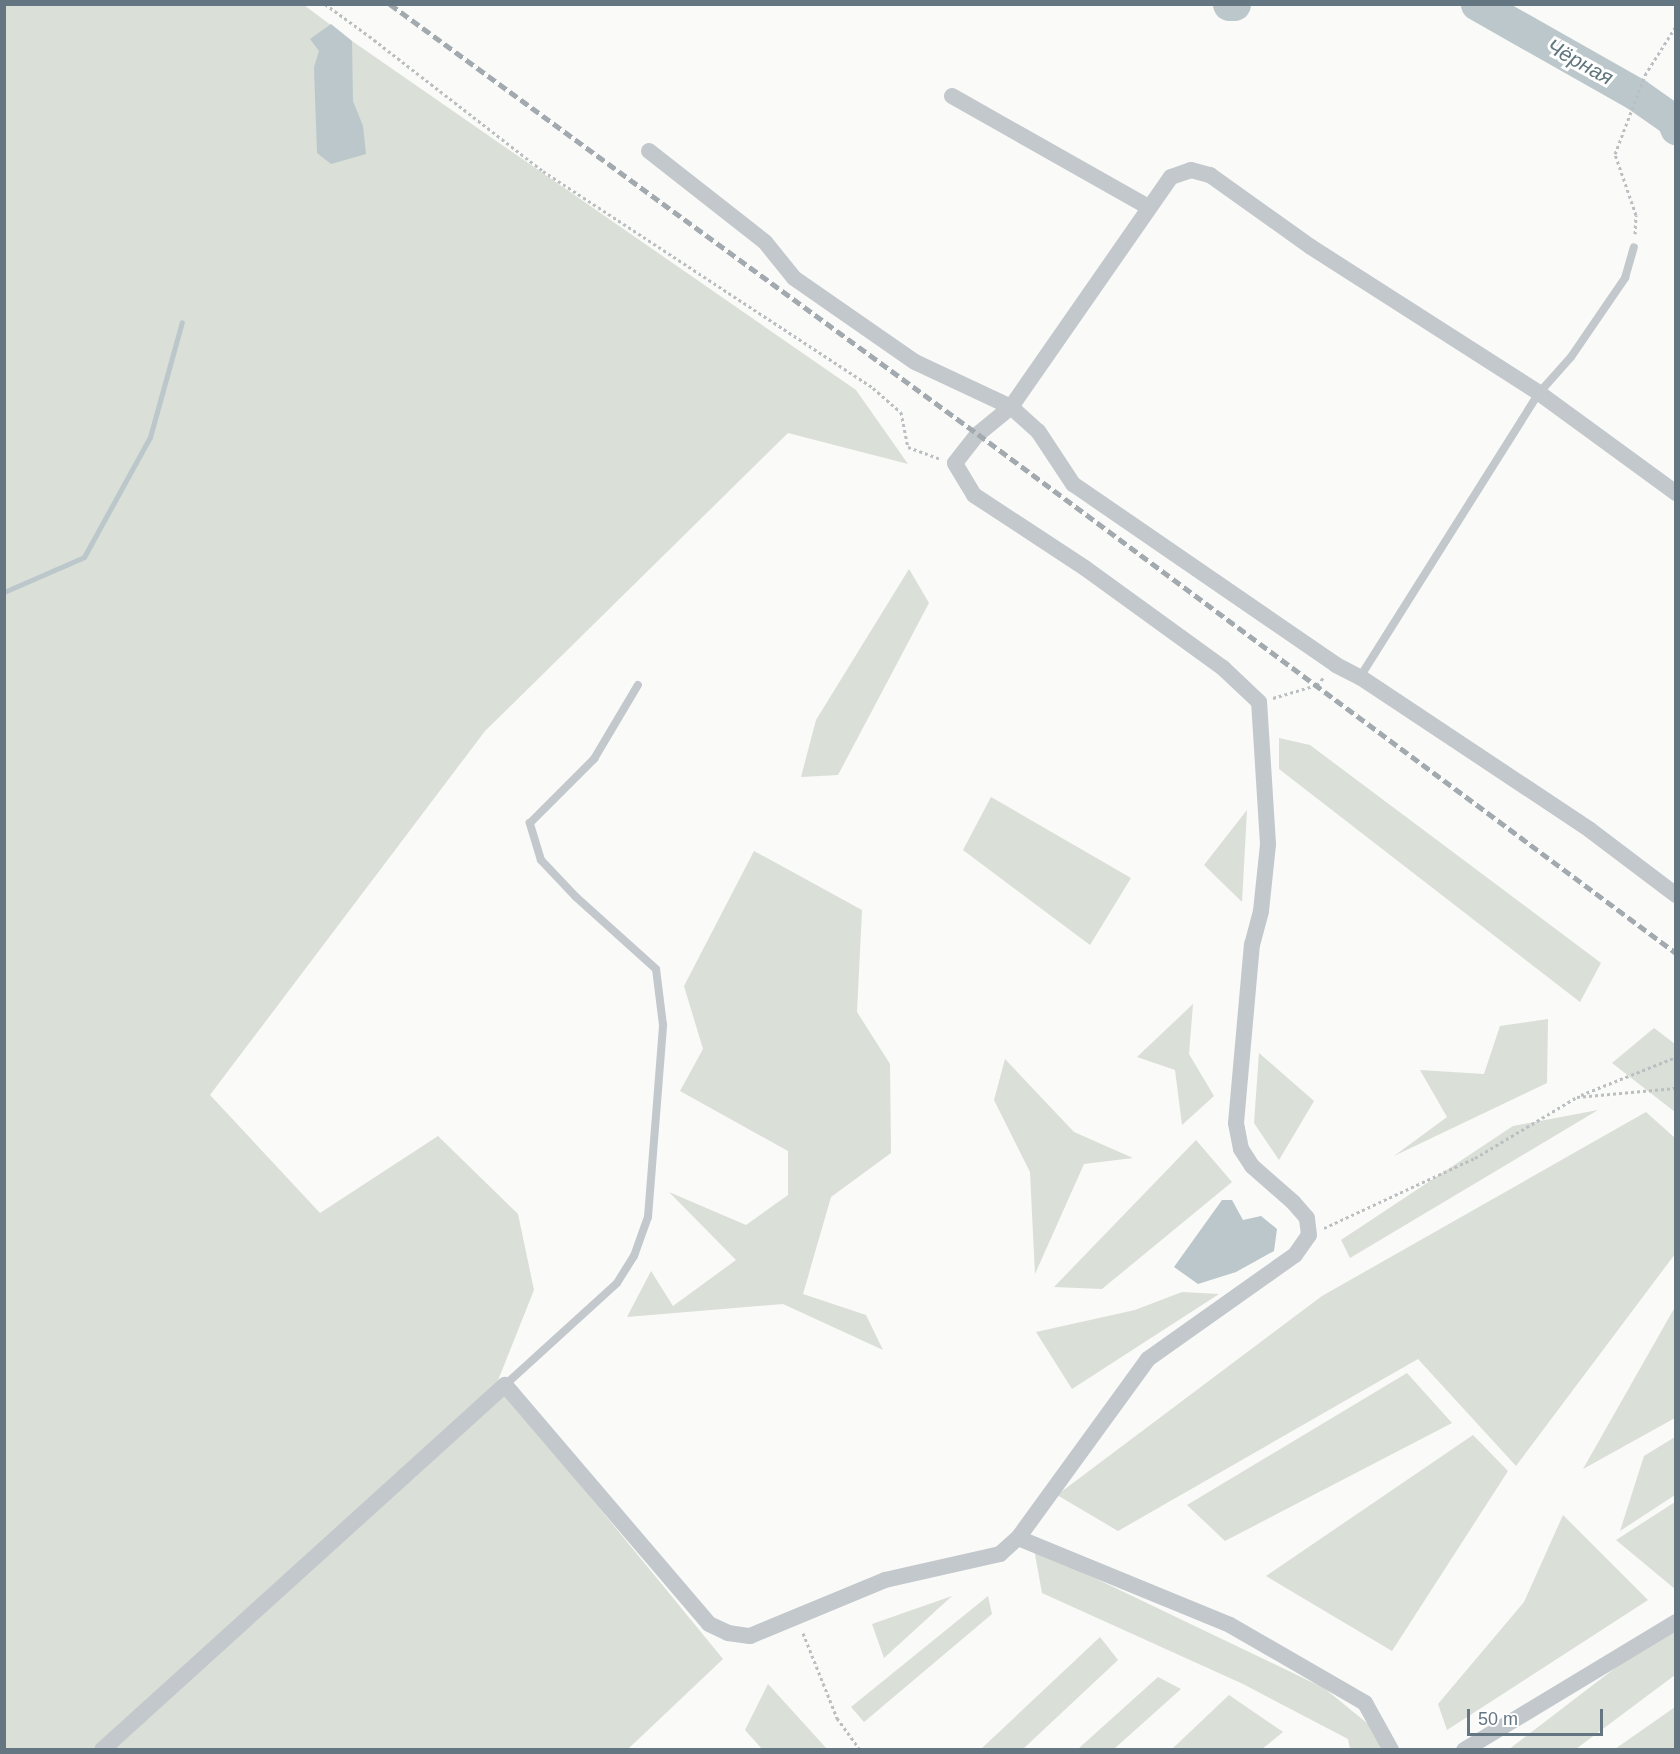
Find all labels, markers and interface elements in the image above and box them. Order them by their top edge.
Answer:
water label: Чёрная [1542,34,1618,90]
scale bar [1470,1697,1606,1735]
text: 50 m [1478,1709,1518,1729]

